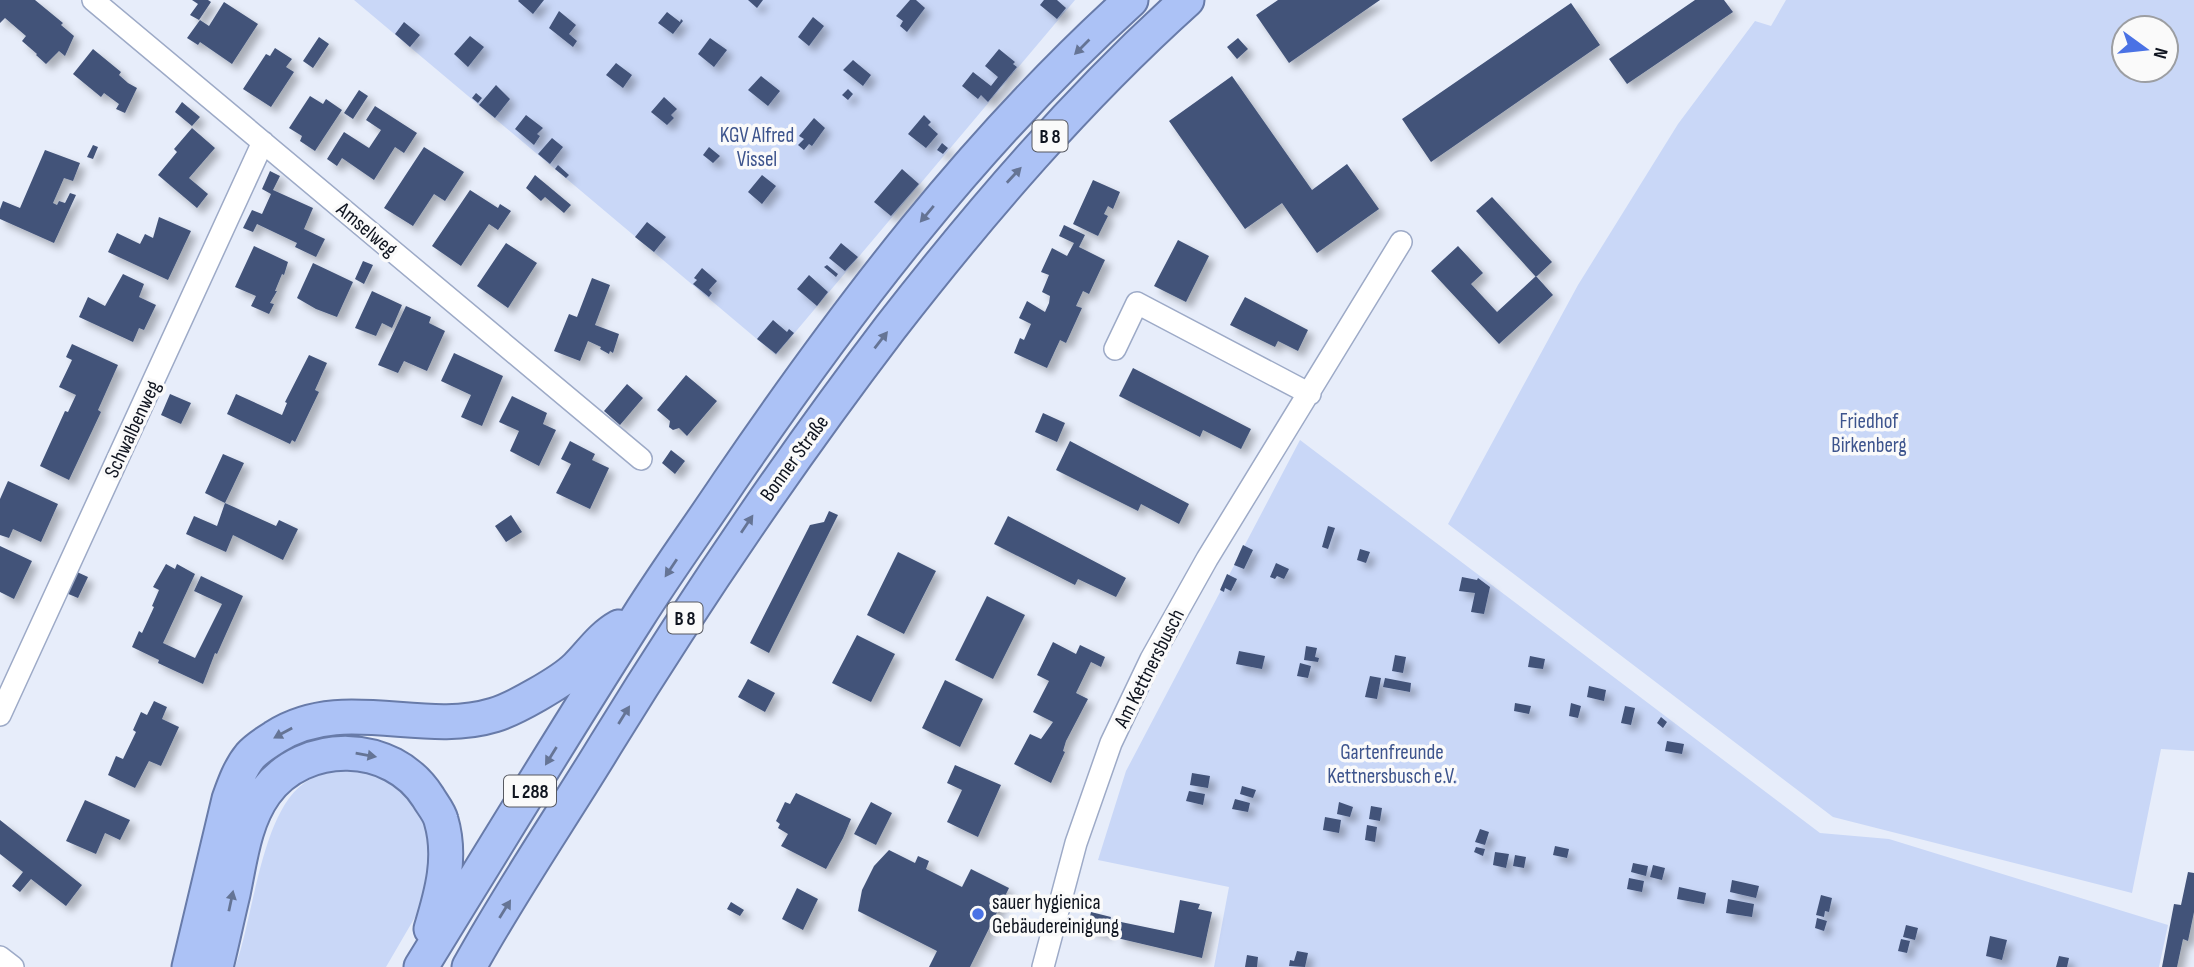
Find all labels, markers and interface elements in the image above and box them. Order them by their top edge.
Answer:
north arrow [2110,14,2180,84]
one-way arrow [1073,39,1090,56]
text: N [2148,45,2172,61]
road number: B 8 [1032,120,1068,152]
park label: KGV Alfred Vissel [720,123,794,172]
one-way arrow [1006,166,1022,184]
street label: Amselweg [331,196,402,262]
one-way arrow [920,206,935,223]
one-way arrow [874,331,888,349]
street label: Schwalbenweg [99,377,166,482]
park label: Friedhof Birkenberg [1831,409,1907,458]
street label: Bonner Straße [755,410,834,506]
one-way arrow [741,514,754,534]
one-way arrow [664,559,678,577]
road number: B 8 [668,603,702,634]
street label: Am Kettnersbusch [1108,605,1190,733]
one-way arrow [618,705,631,724]
one-way arrow [273,726,293,738]
park label: Gartenfreunde Kettnersbusch e.V. [1327,740,1457,789]
one-way arrow [545,747,558,766]
one-way arrow [355,750,377,761]
road number: L 288 [504,776,556,806]
one-way arrow [226,890,237,912]
place label: sauer hygienica Gebäudereinigung [992,890,1119,939]
one-way arrow [498,899,511,918]
marker: sauer hygienica Gebäudereinigung [970,906,986,922]

